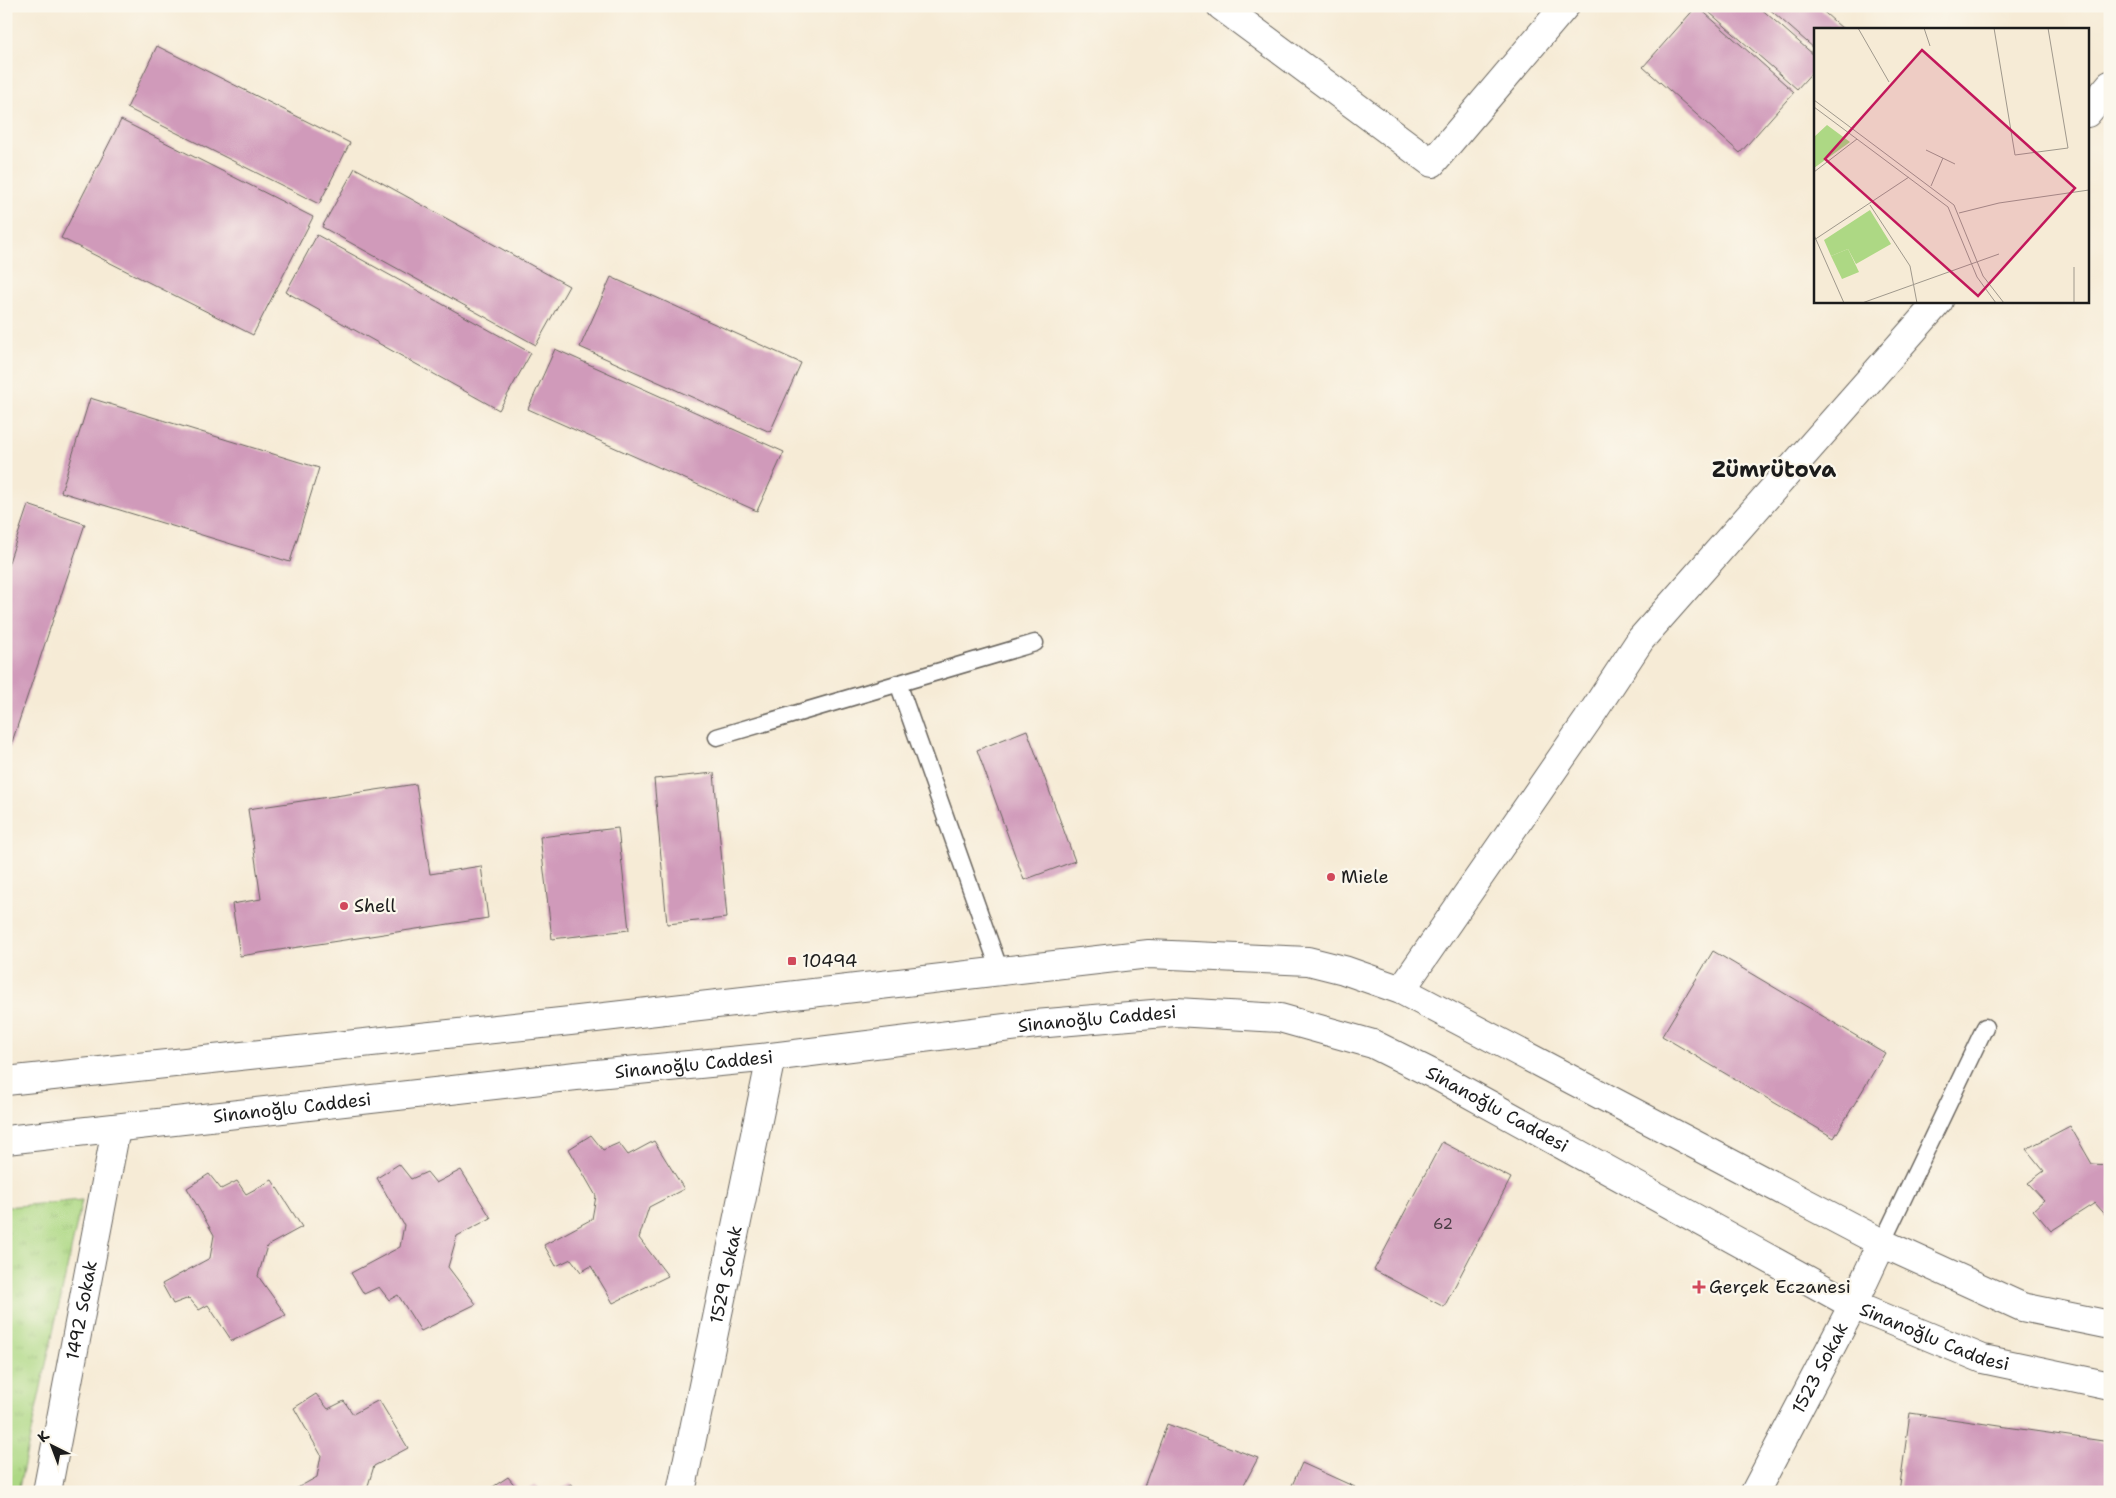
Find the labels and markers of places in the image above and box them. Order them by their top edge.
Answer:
place label: Miele [1341,865,1389,889]
marker: Miele [1325,871,1337,883]
place label: Shell [354,894,396,918]
marker: Shell [338,900,350,912]
place label: 10494 [802,949,857,973]
marker: 10494 [786,955,798,967]
place label: Gerçek Eczanesi [1709,1275,1851,1299]
marker: Gerçek Eczanesi [1693,1281,1705,1293]

